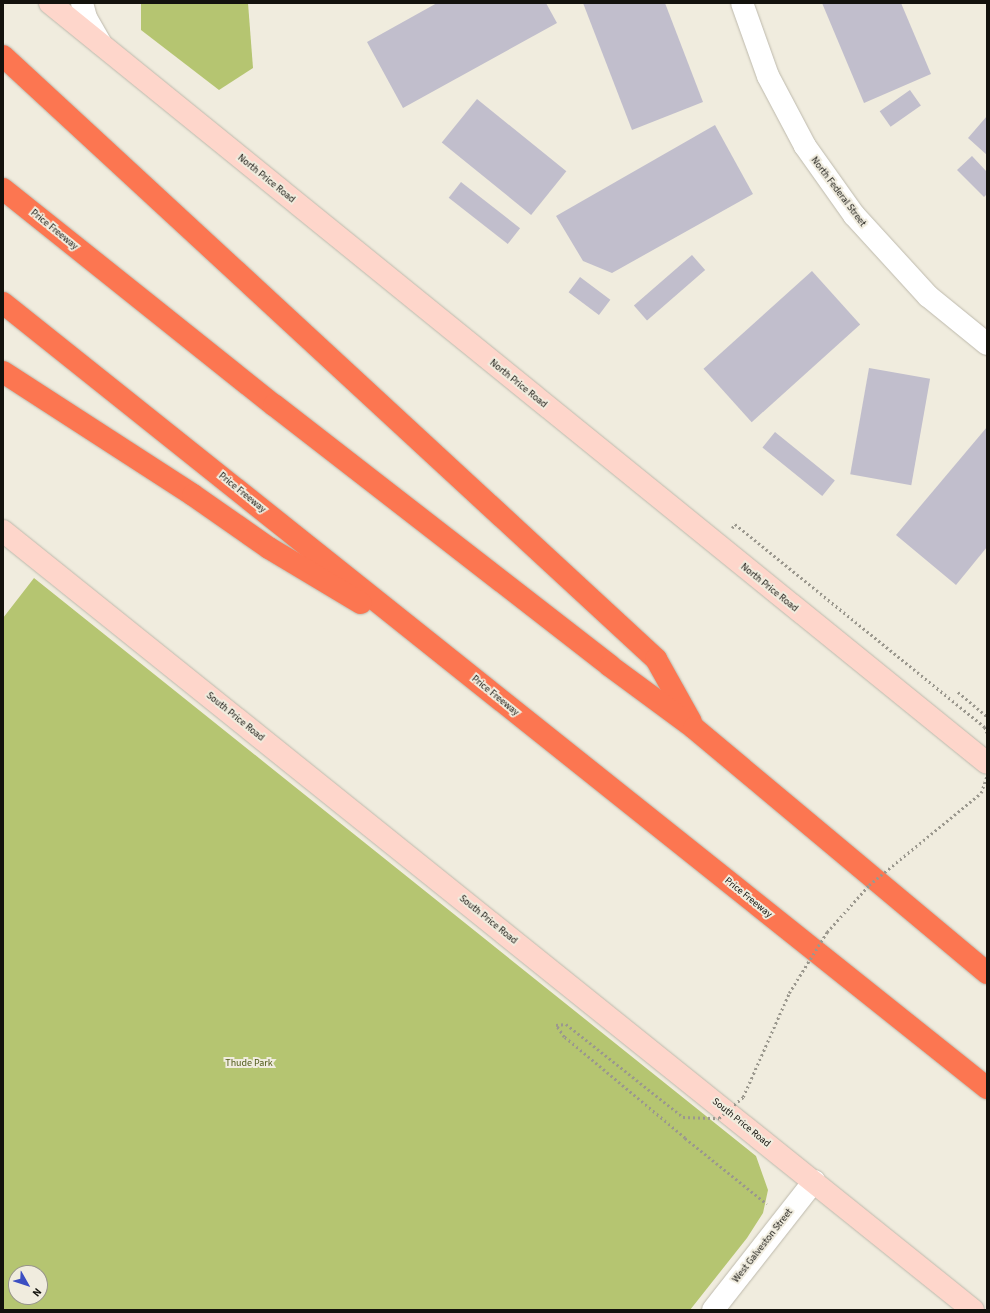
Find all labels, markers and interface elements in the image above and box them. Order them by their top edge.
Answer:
street label: North Price Road [235,152,297,206]
street label: North Federal Street [808,155,868,229]
street label: Price Freeway [28,207,80,253]
street label: North Price Road [487,357,549,411]
street label: Price Freeway [216,470,268,516]
street label: North Price Road [738,561,800,615]
street label: Price Freeway [469,673,521,719]
street label: South Price Road [203,690,267,744]
street label: Price Freeway [722,875,774,921]
street label: South Price Road [456,893,520,947]
park label: Thude Park [225,1058,273,1070]
street label: South Price Road [709,1096,773,1150]
street label: West Galveston Street [730,1207,796,1285]
north arrow [8,1265,48,1305]
text: N [29,1285,45,1300]

